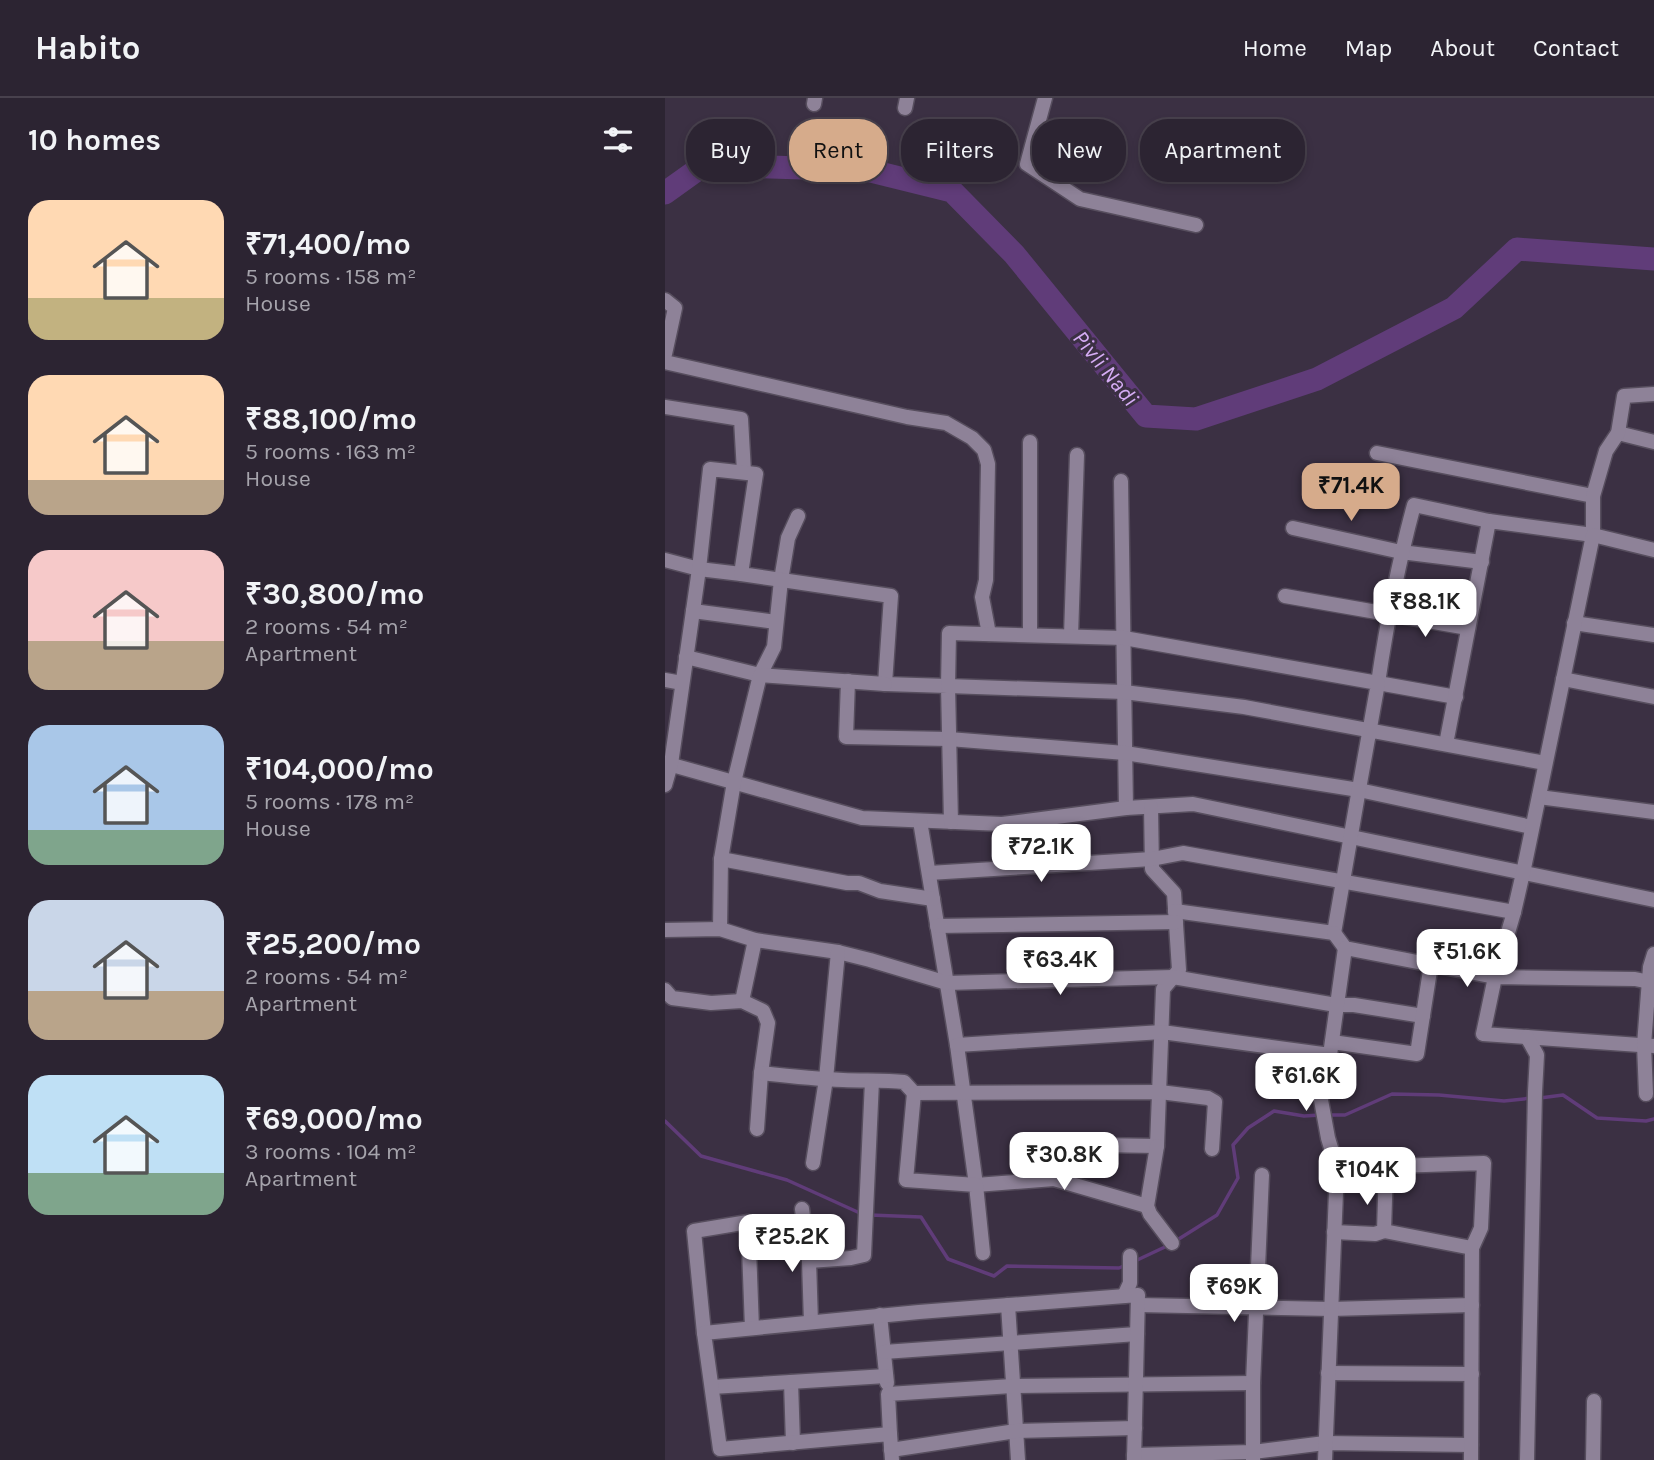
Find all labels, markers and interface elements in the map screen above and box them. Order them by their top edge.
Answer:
text: Habito [35,29,140,67]
text: Home [1243,34,1307,62]
text: Map [1345,34,1392,62]
text: About [1430,34,1495,62]
text: Contact [1533,34,1619,62]
chip: Buy [686,119,775,182]
chip: Rent [789,119,887,182]
chip: Filters [901,119,1018,182]
chip: New [1032,119,1126,182]
chip: Apartment [1140,119,1305,182]
icon: filters [599,121,637,159]
text: 10 homes [28,122,161,158]
text: ₹71,400/mo [245,226,411,262]
icon: home [84,228,168,312]
text: 5 rooms · 158 m² [245,263,416,290]
text: House [245,290,311,317]
water label: Pivli Nadi [1067,325,1144,411]
text: ₹88,100/mo [245,401,417,437]
icon: home [84,403,168,487]
text: 5 rooms · 163 m² [245,438,416,465]
pin: ₹71.4K [1294,464,1408,523]
text: House [245,465,311,492]
text: ₹71.4K [1318,472,1384,499]
text: ₹30,800/mo [245,576,424,612]
icon: home [84,578,168,662]
pin: ₹88.1K [1368,580,1482,639]
text: ₹88.1K [1389,588,1461,615]
text: 2 rooms · 54 m² [245,613,408,640]
text: Apartment [245,640,357,667]
text: ₹104,000/mo [245,751,434,787]
icon: home [84,753,168,837]
text: 5 rooms · 178 m² [245,788,414,815]
text: House [245,815,311,842]
pin: ₹72.1K [984,824,1098,884]
text: ₹72.1K [1008,833,1074,860]
text: ₹25,200/mo [245,926,421,962]
icon: home [84,928,168,1012]
pin: ₹51.6K [1410,930,1524,989]
pin: ₹63.4K [1003,937,1117,997]
text: ₹51.6K [1433,938,1501,965]
text: ₹63.4K [1022,946,1098,973]
text: 2 rooms · 54 m² [245,963,408,990]
text: Apartment [245,990,357,1017]
pin: ₹61.6K [1249,1054,1363,1113]
text: ₹61.6K [1271,1062,1341,1089]
text: ₹69,000/mo [245,1101,423,1137]
icon: home [84,1103,168,1187]
pin: ₹30.8K [1007,1132,1121,1192]
text: 3 rooms · 104 m² [245,1138,416,1165]
text: ₹30.8K [1026,1141,1102,1168]
pin: ₹104K [1318,1148,1416,1207]
text: ₹104K [1335,1156,1399,1183]
text: Apartment [245,1165,357,1192]
pin: ₹25.2K [735,1214,849,1274]
text: ₹25.2K [755,1223,829,1250]
pin: ₹69K [1193,1264,1275,1324]
text: ₹69K [1206,1273,1262,1300]

